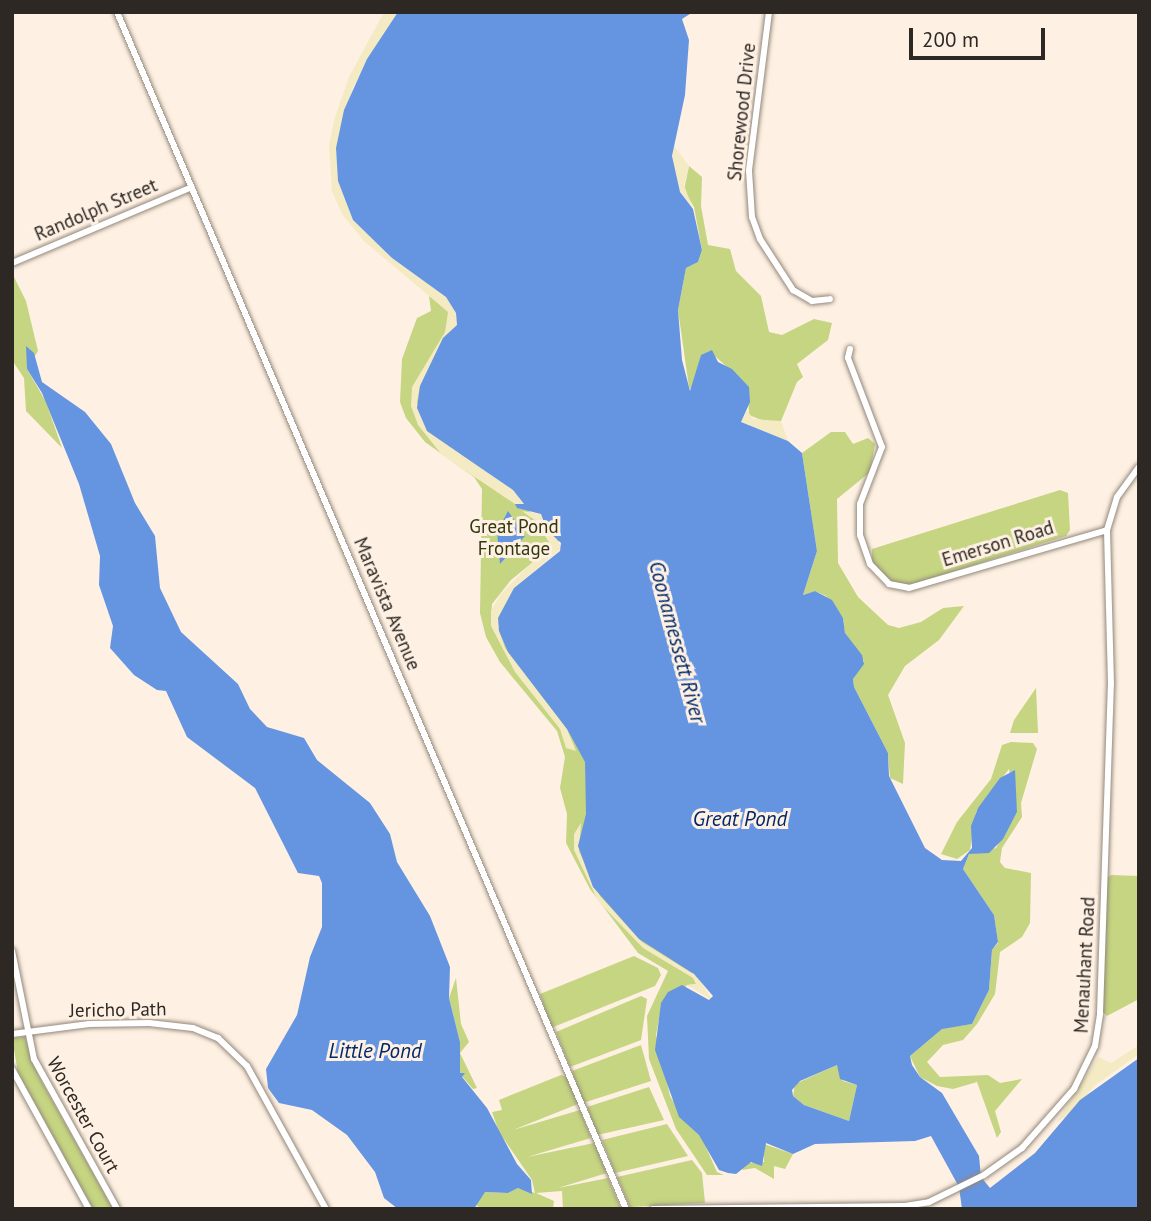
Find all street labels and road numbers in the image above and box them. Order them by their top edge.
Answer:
street label: Shorewood Drive [723,42,761,182]
street label: Randolph Street [31,174,161,246]
street label: Emerson Road [939,516,1057,572]
street label: Maravista Avenue [349,534,425,674]
street label: Menauhant Road [1070,896,1100,1034]
street label: Jericho Path [69,998,167,1022]
street label: Worcester Court [42,1053,124,1177]

